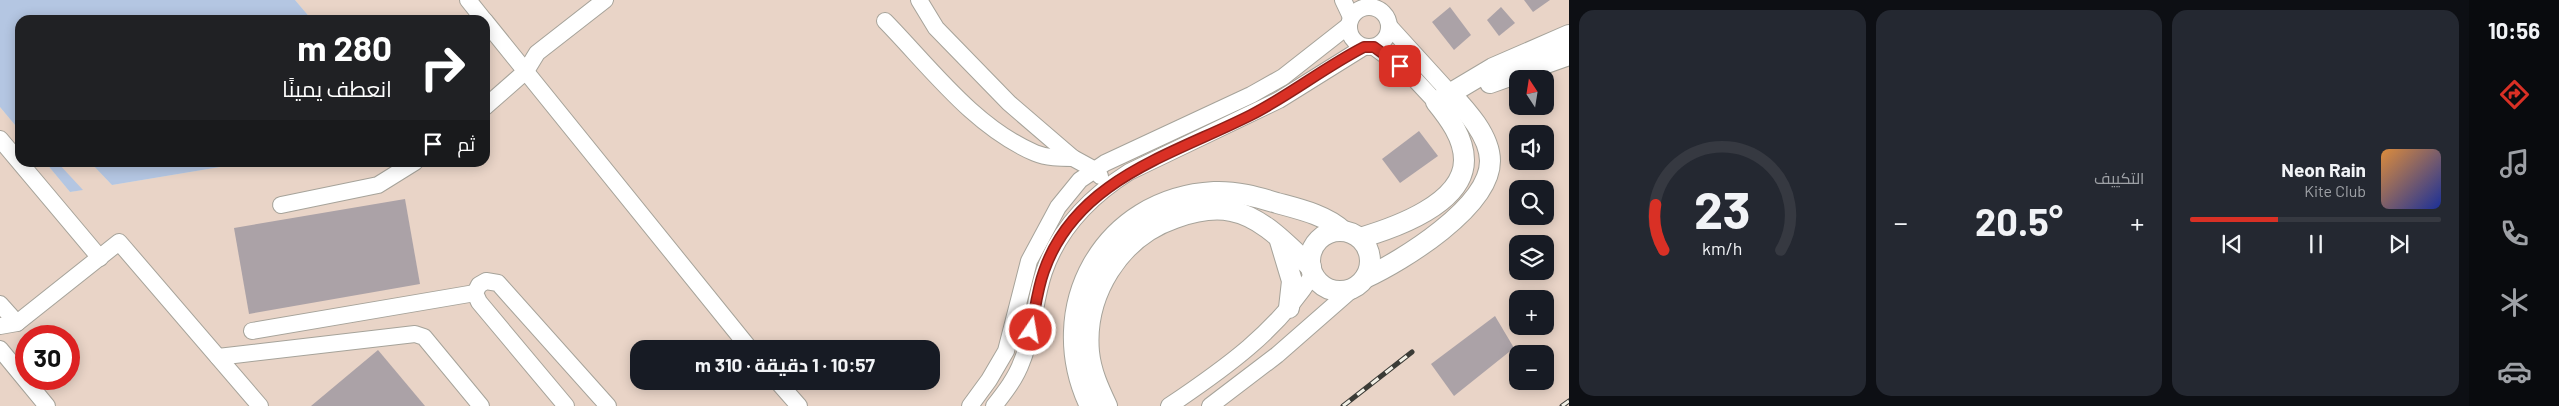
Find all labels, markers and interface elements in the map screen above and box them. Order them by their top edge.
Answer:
text: 10:56 [2488,17,2540,43]
text: 280 m [297,26,392,68]
icon: right [410,35,475,100]
pin [1379,45,1421,87]
icon: arrive [1386,52,1414,80]
north arrow [1509,70,1554,115]
map controls [1509,70,1554,390]
text: انعطف يمينًا [282,75,392,101]
icon: directions [2497,77,2532,112]
button: sound [1509,125,1554,170]
icon: arrive [419,130,447,158]
text: ثم [457,132,475,155]
icon: music [2497,146,2532,181]
text: Neon Rain [2281,158,2366,181]
text: التكييف [2094,168,2144,187]
text: 23 [1694,177,1751,239]
button: search [1509,180,1554,225]
text: Kite Club [2304,181,2366,200]
text: 20.5° [1975,198,2063,244]
text: − [1894,205,1908,239]
text: + [2130,205,2144,239]
icon: phone [2497,216,2532,251]
icon: previous [2218,230,2246,258]
icon: pause [2302,230,2330,258]
icon: next [2385,230,2413,258]
button: layers [1509,235,1554,280]
text: km/h [1702,237,1743,259]
icon: climate [2497,285,2532,320]
button: + [1509,290,1554,335]
position arrow [1004,303,1056,355]
speed limit sign: 30 [15,325,80,390]
button: − [1509,345,1554,390]
text: 10:57 · 1 دقيقة · 310 m [695,353,875,376]
icon: car [2497,354,2532,389]

